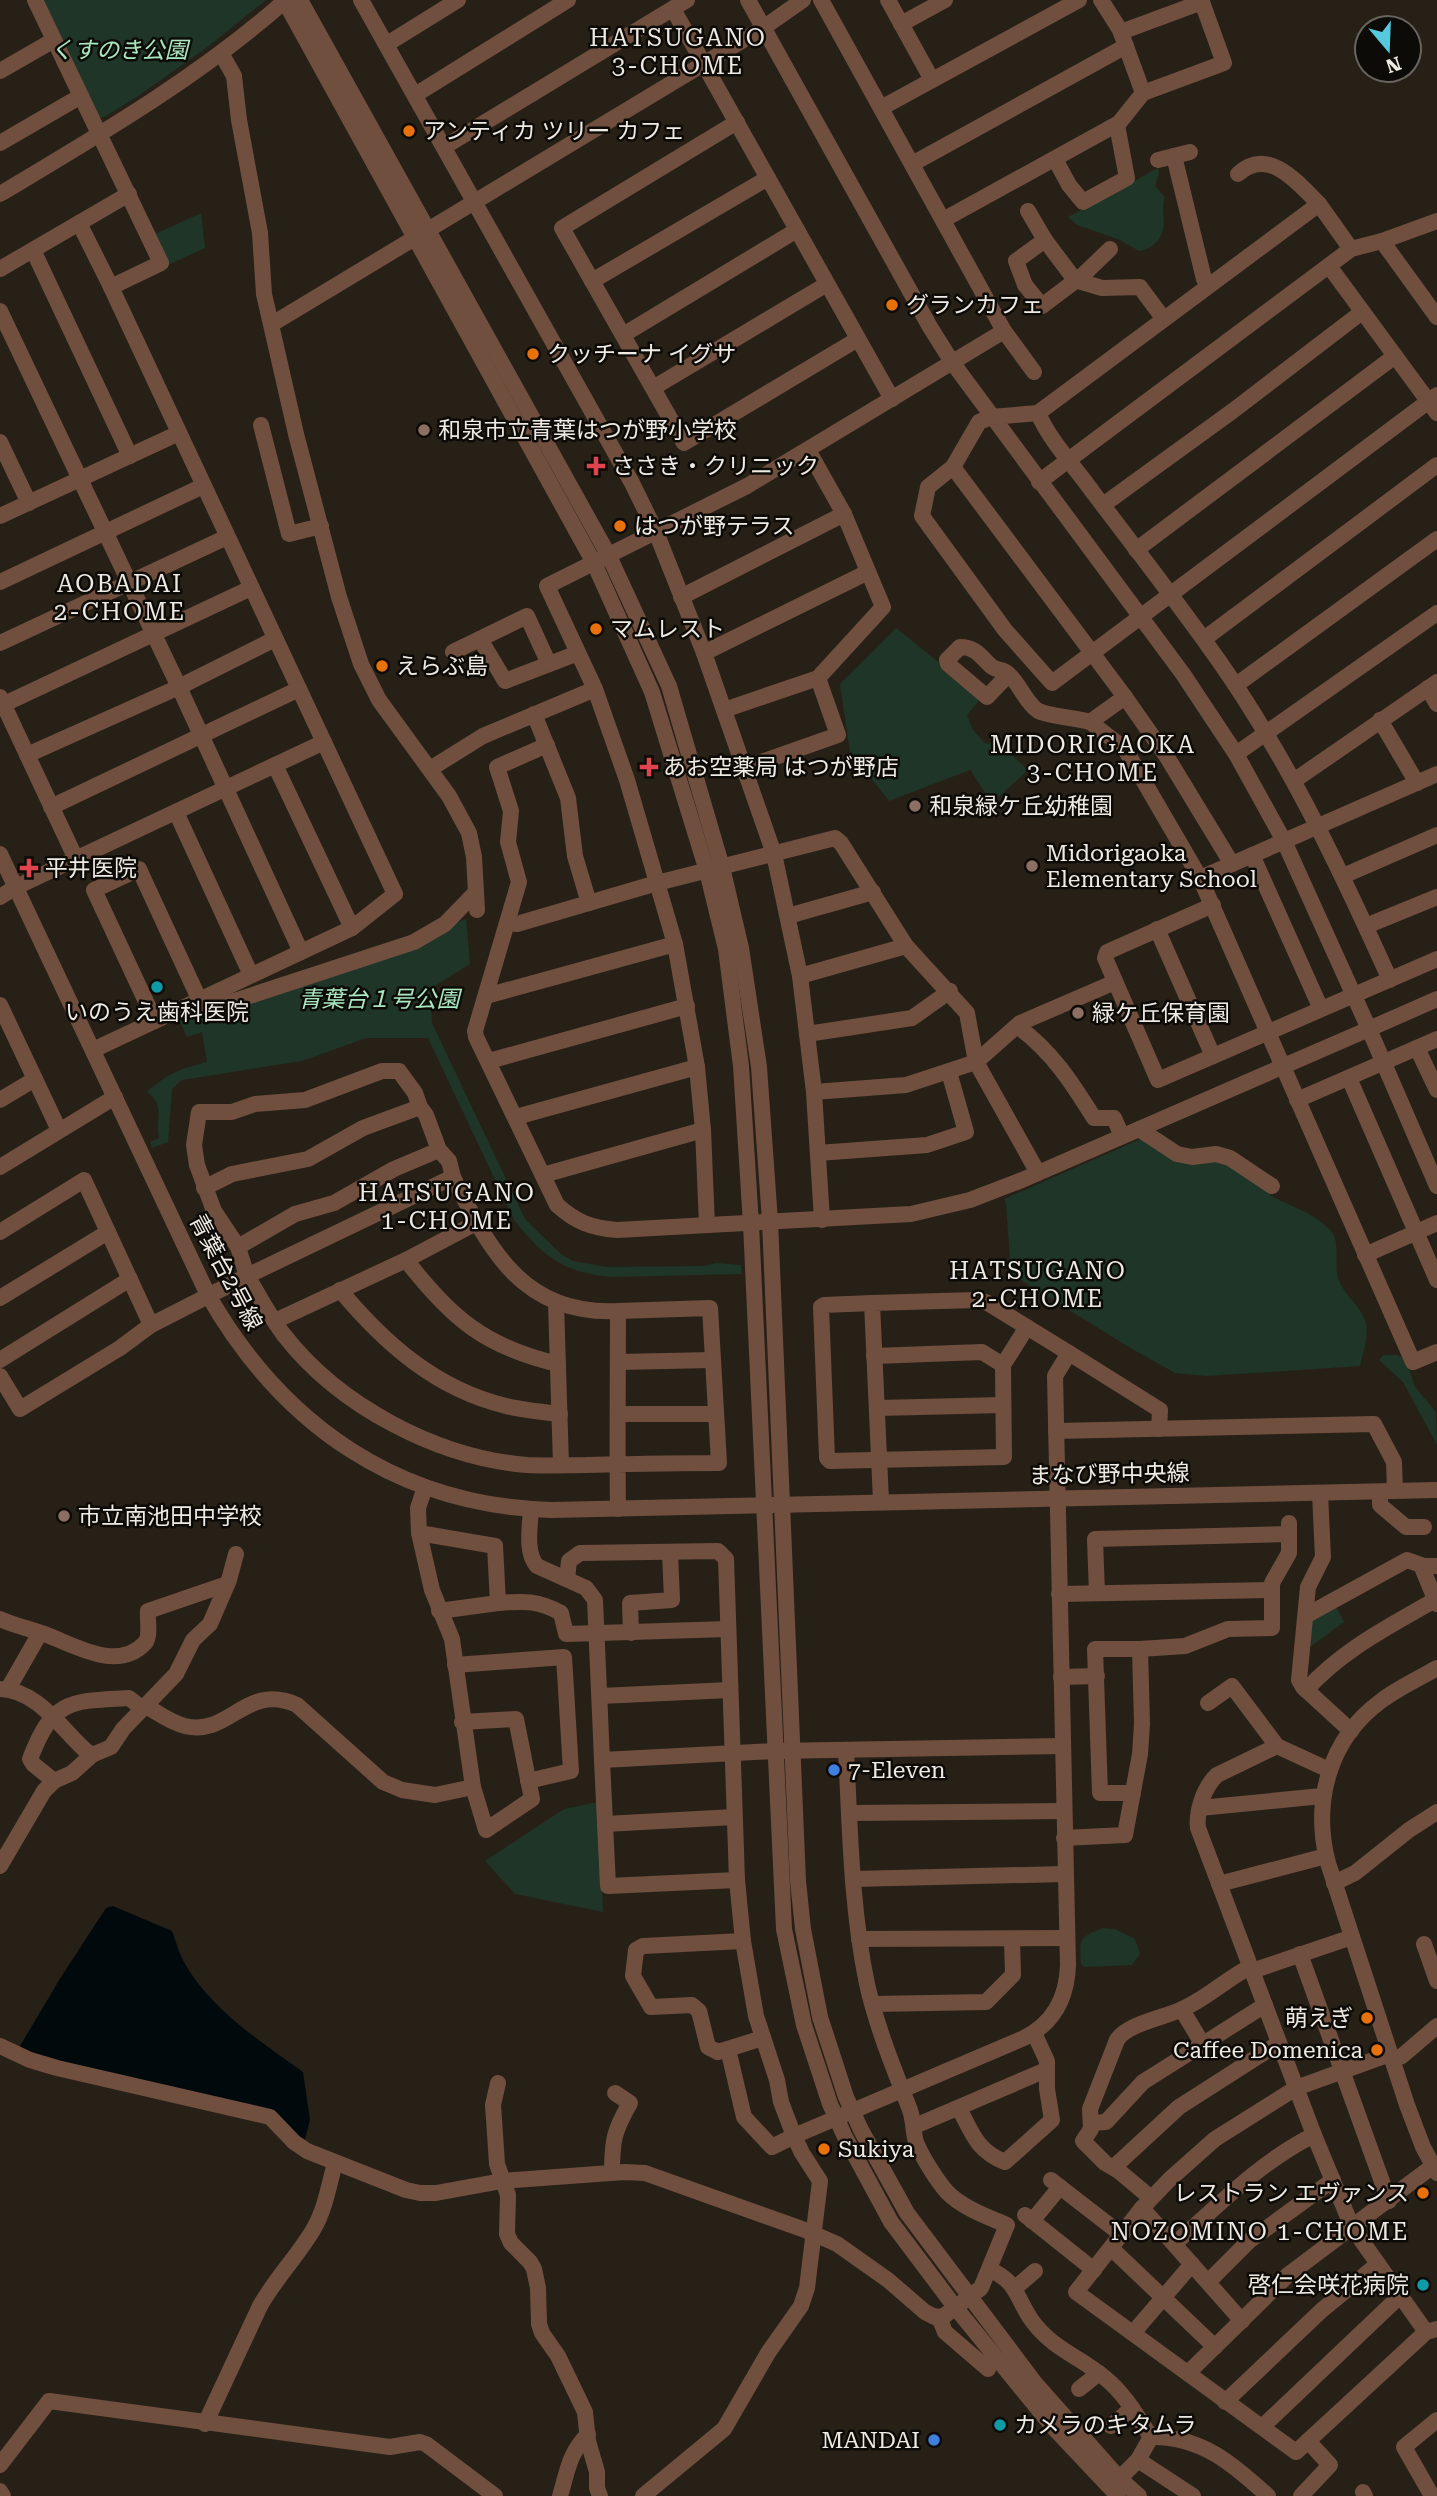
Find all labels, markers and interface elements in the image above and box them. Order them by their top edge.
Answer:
north arrow [1353,14,1423,84]
district label: HATSUGANO 3-CHOME [589,24,767,80]
park label: くすのき公園 [50,37,191,64]
text: N [1382,51,1404,78]
place label: アンティカ ツリー カフェ [423,118,685,145]
marker: アンティカ ツリー カフェ [401,123,417,139]
place label: グランカフェ [906,292,1044,319]
marker: グランカフェ [884,297,900,313]
place label: クッチーナ イグサ [547,341,736,368]
marker: クッチーナ イグサ [525,346,541,362]
place label: 和泉市立青葉はつが野小学校 [438,417,737,444]
marker: 和泉市立青葉はつが野小学校 [416,422,432,438]
place label: ささき・クリニック [612,453,819,480]
marker: ささき・クリニック [586,456,606,476]
place label: はつが野テラス [634,513,795,540]
marker: はつが野テラス [612,518,628,534]
district label: AOBADAI 2-CHOME [54,570,186,626]
place label: マムレスト [610,616,725,643]
marker: マムレスト [588,621,604,637]
place label: えらぶ島 [396,653,488,680]
marker: えらぶ島 [374,658,390,674]
district label: MIDORIGAOKA 3-CHOME [990,731,1196,787]
place label: あお空薬局 はつが野店 [663,754,899,781]
marker: あお空薬局 はつが野店 [641,759,657,775]
place label: 和泉緑ケ丘幼稚園 [929,793,1113,820]
marker: 和泉緑ケ丘幼稚園 [907,798,923,814]
place label: Midorigaoka Elementary School [1046,840,1257,893]
place label: 平井医院 [45,855,137,882]
marker: 平井医院 [19,858,39,878]
marker: Midorigaoka Elementary School [1024,858,1040,874]
marker: いのうえ歯科医院 [149,979,165,995]
park label: 青葉台１号公園 [299,986,463,1013]
place label: いのうえ歯科医院 [65,999,249,1026]
place label: 緑ケ丘保育園 [1092,1000,1230,1027]
marker: 緑ケ丘保育園 [1070,1005,1086,1021]
district label: HATSUGANO 1-CHOME [358,1179,536,1235]
street label: 青葉台2号線 [184,1209,267,1335]
district label: HATSUGANO 2-CHOME [949,1257,1127,1313]
street label: まなび野中央線 [1028,1460,1190,1489]
place label: 市立南池田中学校 [78,1503,262,1530]
marker: 市立南池田中学校 [56,1508,72,1524]
place label: 7-Eleven [848,1757,946,1784]
marker: 7-Eleven [826,1762,842,1778]
place label: 萌えぎ [1285,2005,1353,2032]
marker: 萌えぎ [1359,2010,1375,2026]
place label: Caffee Domenica [1173,2037,1364,2064]
marker: Caffee Domenica [1369,2042,1385,2058]
place label: Sukiya [838,2136,915,2163]
marker: Sukiya [816,2141,832,2157]
place label: レストラン エヴァンス [1174,2180,1409,2207]
marker: レストラン エヴァンス [1415,2185,1431,2201]
district label: NOZOMINO 1-CHOME [1111,2218,1409,2246]
place label: 啓仁会咲花病院 [1248,2272,1409,2299]
marker: 啓仁会咲花病院 [1415,2277,1431,2293]
place label: カメラのキタムラ [1014,2412,1197,2439]
marker: カメラのキタムラ [992,2417,1008,2433]
place label: MANDAI [822,2427,920,2454]
marker: MANDAI [926,2432,942,2448]

